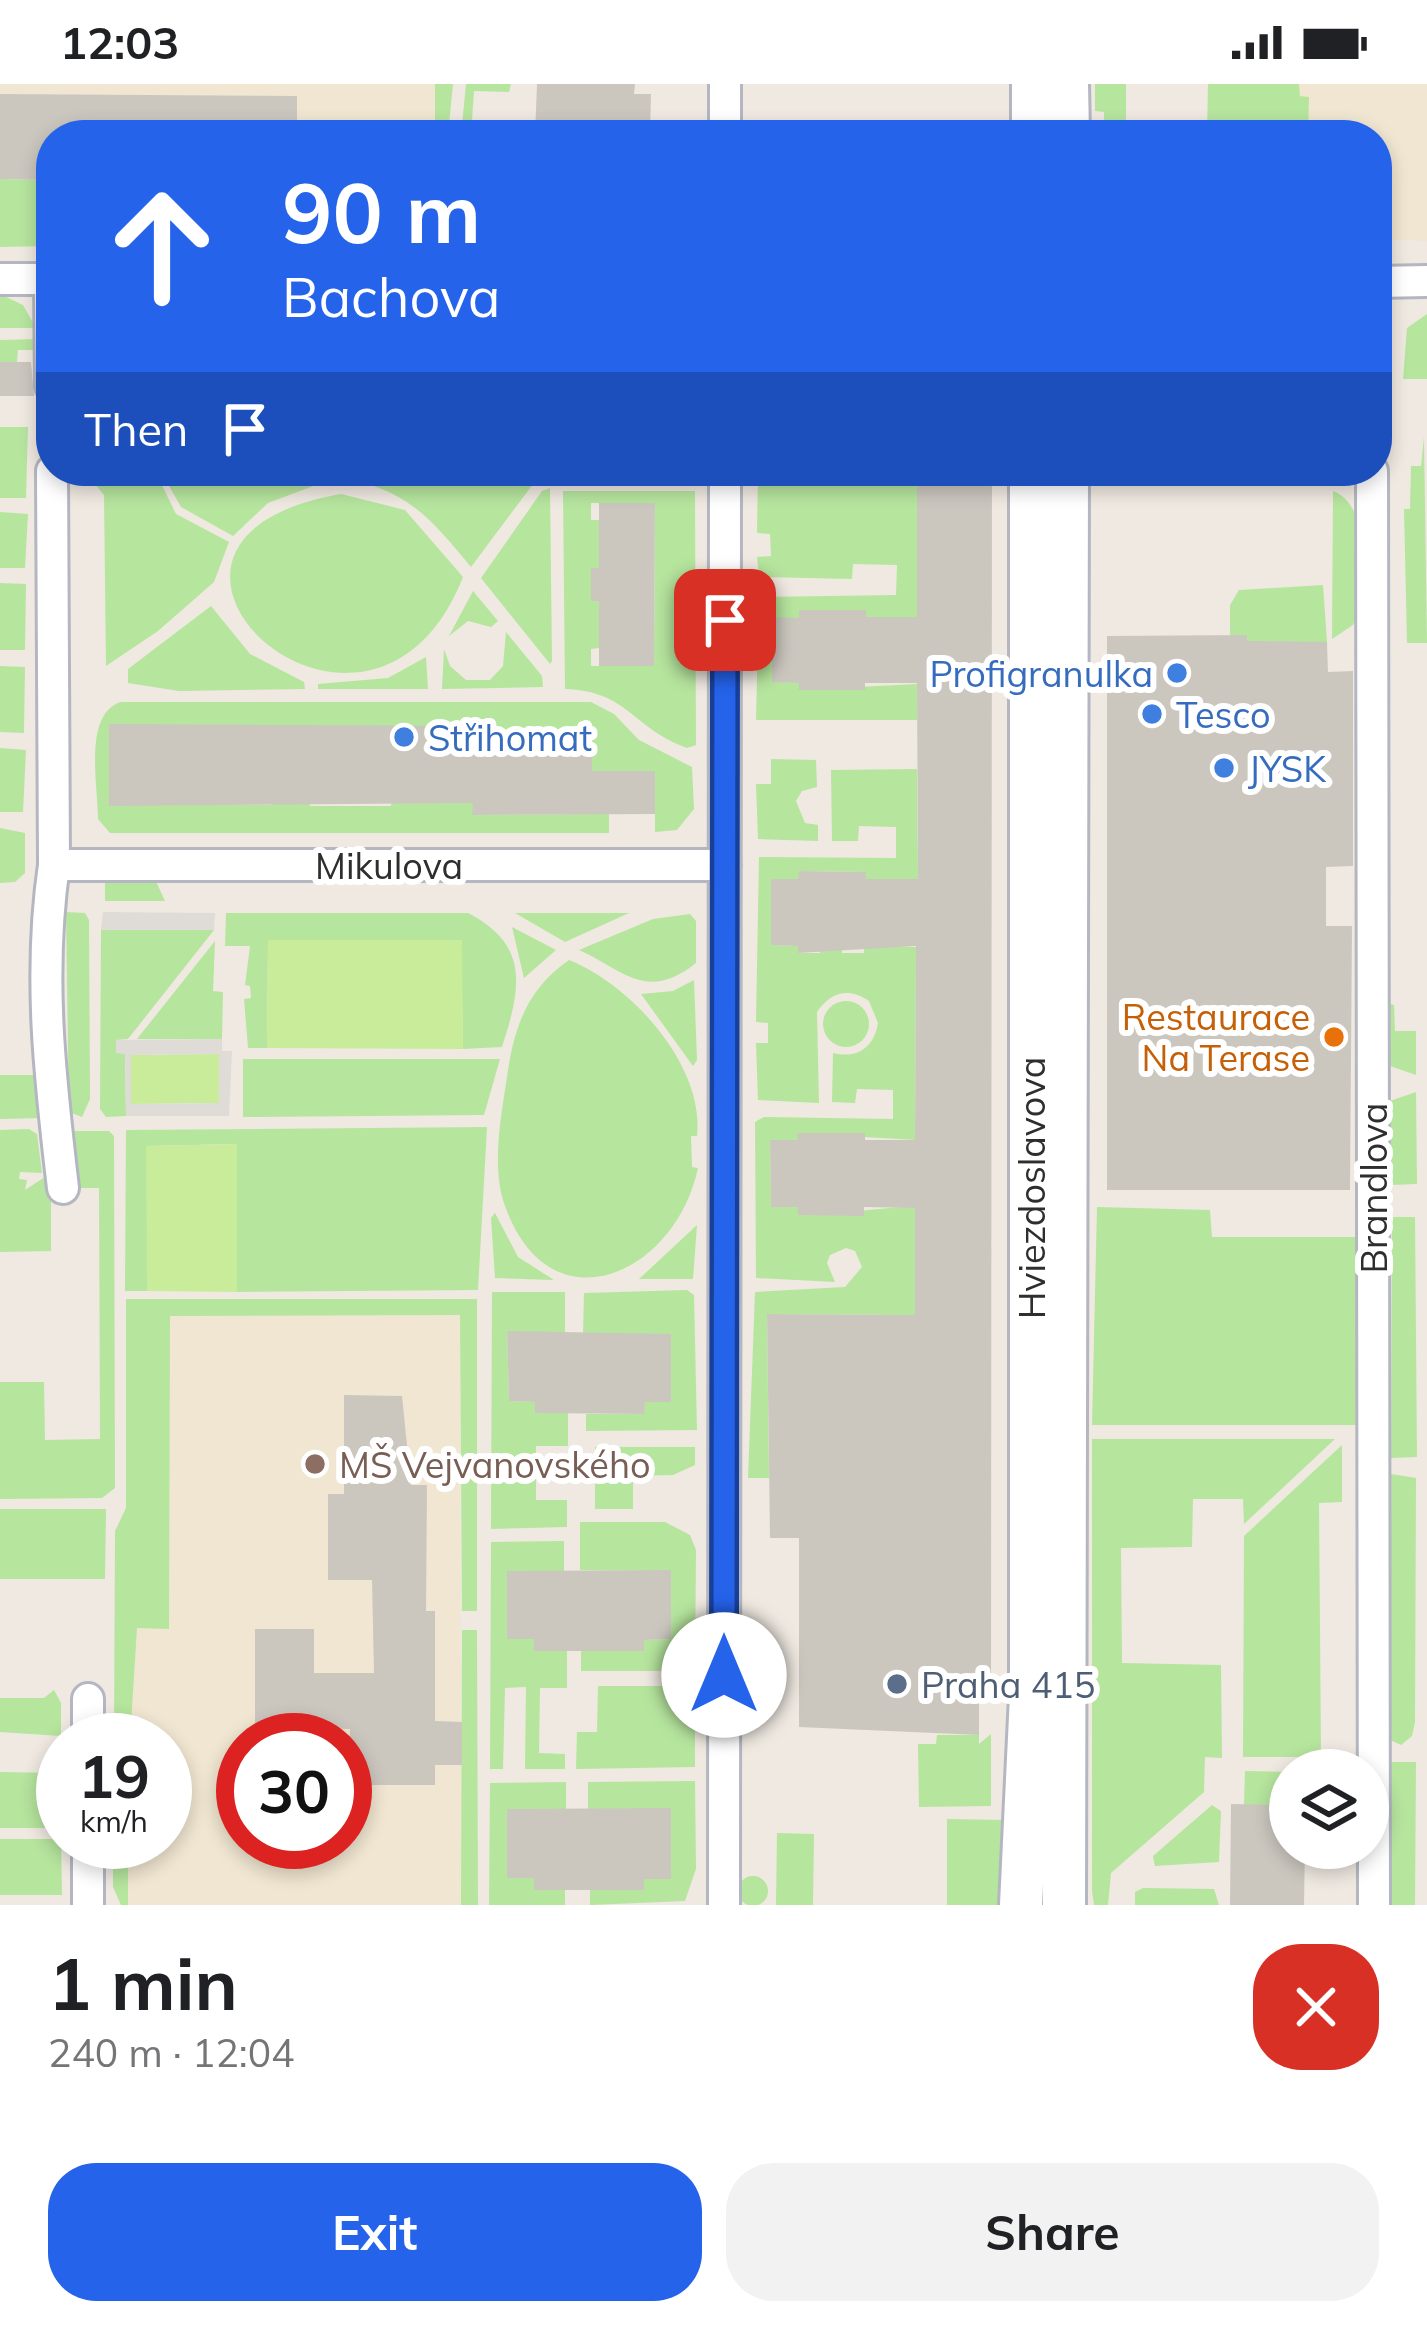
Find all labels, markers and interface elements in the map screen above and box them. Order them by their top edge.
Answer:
text: 12:03 [60,14,179,70]
text: 90 m [282,159,481,264]
icon: ahead [84,168,240,324]
text: Bachova [282,263,500,331]
icon: arrive [212,396,278,462]
text: Then [84,401,188,457]
pin [674,569,776,671]
icon: arrive [692,587,758,653]
place label: Profigranulka [929,651,1153,696]
marker: Profigranulka [1164,660,1190,686]
place label: Tesco [1176,692,1270,737]
marker: Tesco [1139,701,1165,727]
place label: Střihomat [428,715,592,760]
marker: Střihomat [391,724,417,750]
place label: JYSK [1248,746,1327,791]
marker: JYSK [1211,755,1237,781]
street label: Mikulova [315,843,463,888]
place label: Restaurace Na Terase [1122,994,1310,1080]
marker: Restaurace Na Terase [1321,1024,1347,1050]
street label: Hviezdoslavova [1009,1057,1054,1319]
street label: Brandlova [1351,1103,1396,1273]
place label: MŠ Vejvanovského [339,1442,651,1487]
marker: MŠ Vejvanovského [302,1451,328,1477]
position arrow [661,1612,787,1738]
place label: Praha 415 [921,1662,1095,1707]
marker: Praha 415 [884,1671,910,1697]
speed limit sign: 30 [216,1713,372,1869]
text: 19 [78,1738,150,1813]
map controls [1269,1749,1389,1869]
button: layers [1269,1749,1389,1869]
text: km/h [80,1802,148,1840]
text: 1 min [48,1938,238,2028]
button: close [1253,1944,1379,2070]
text: 240 m · 12:04 [48,2028,294,2077]
button: Exit [48,2163,702,2301]
button: Share [726,2163,1379,2301]

